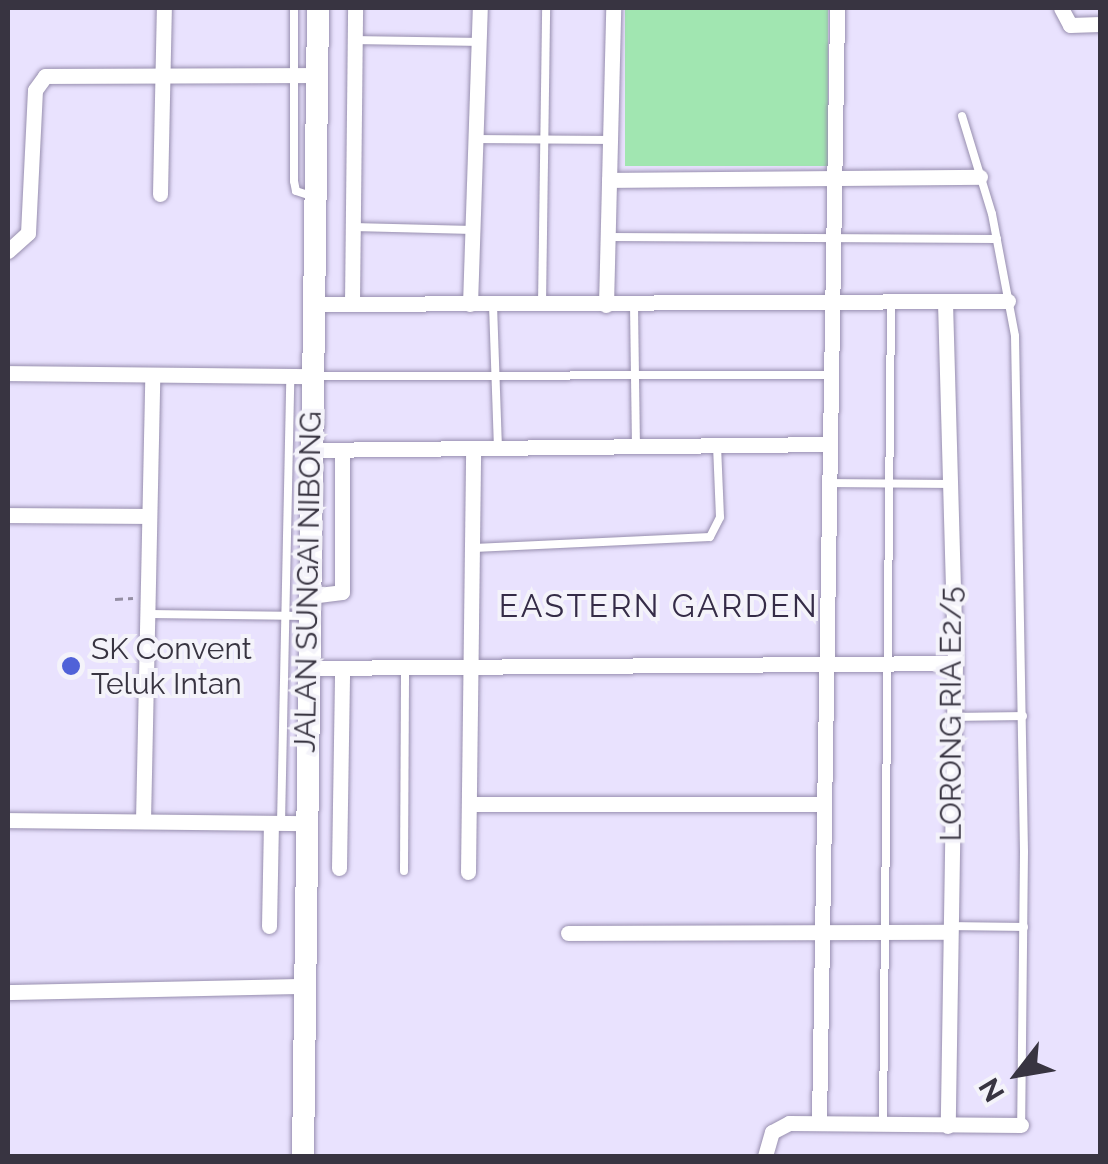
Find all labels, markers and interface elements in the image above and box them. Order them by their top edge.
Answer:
street label: JALAN SUNGAI NIBONG [287,411,329,753]
street label: LORONG RIA E2/5 [933,586,969,842]
district label: EASTERN GARDEN [499,587,819,625]
place label: SK Convent Teluk Intan [91,631,252,702]
marker: SK Convent Teluk Intan [60,655,82,677]
north arrow [968,1024,1068,1124]
text: N [972,1072,1012,1107]

